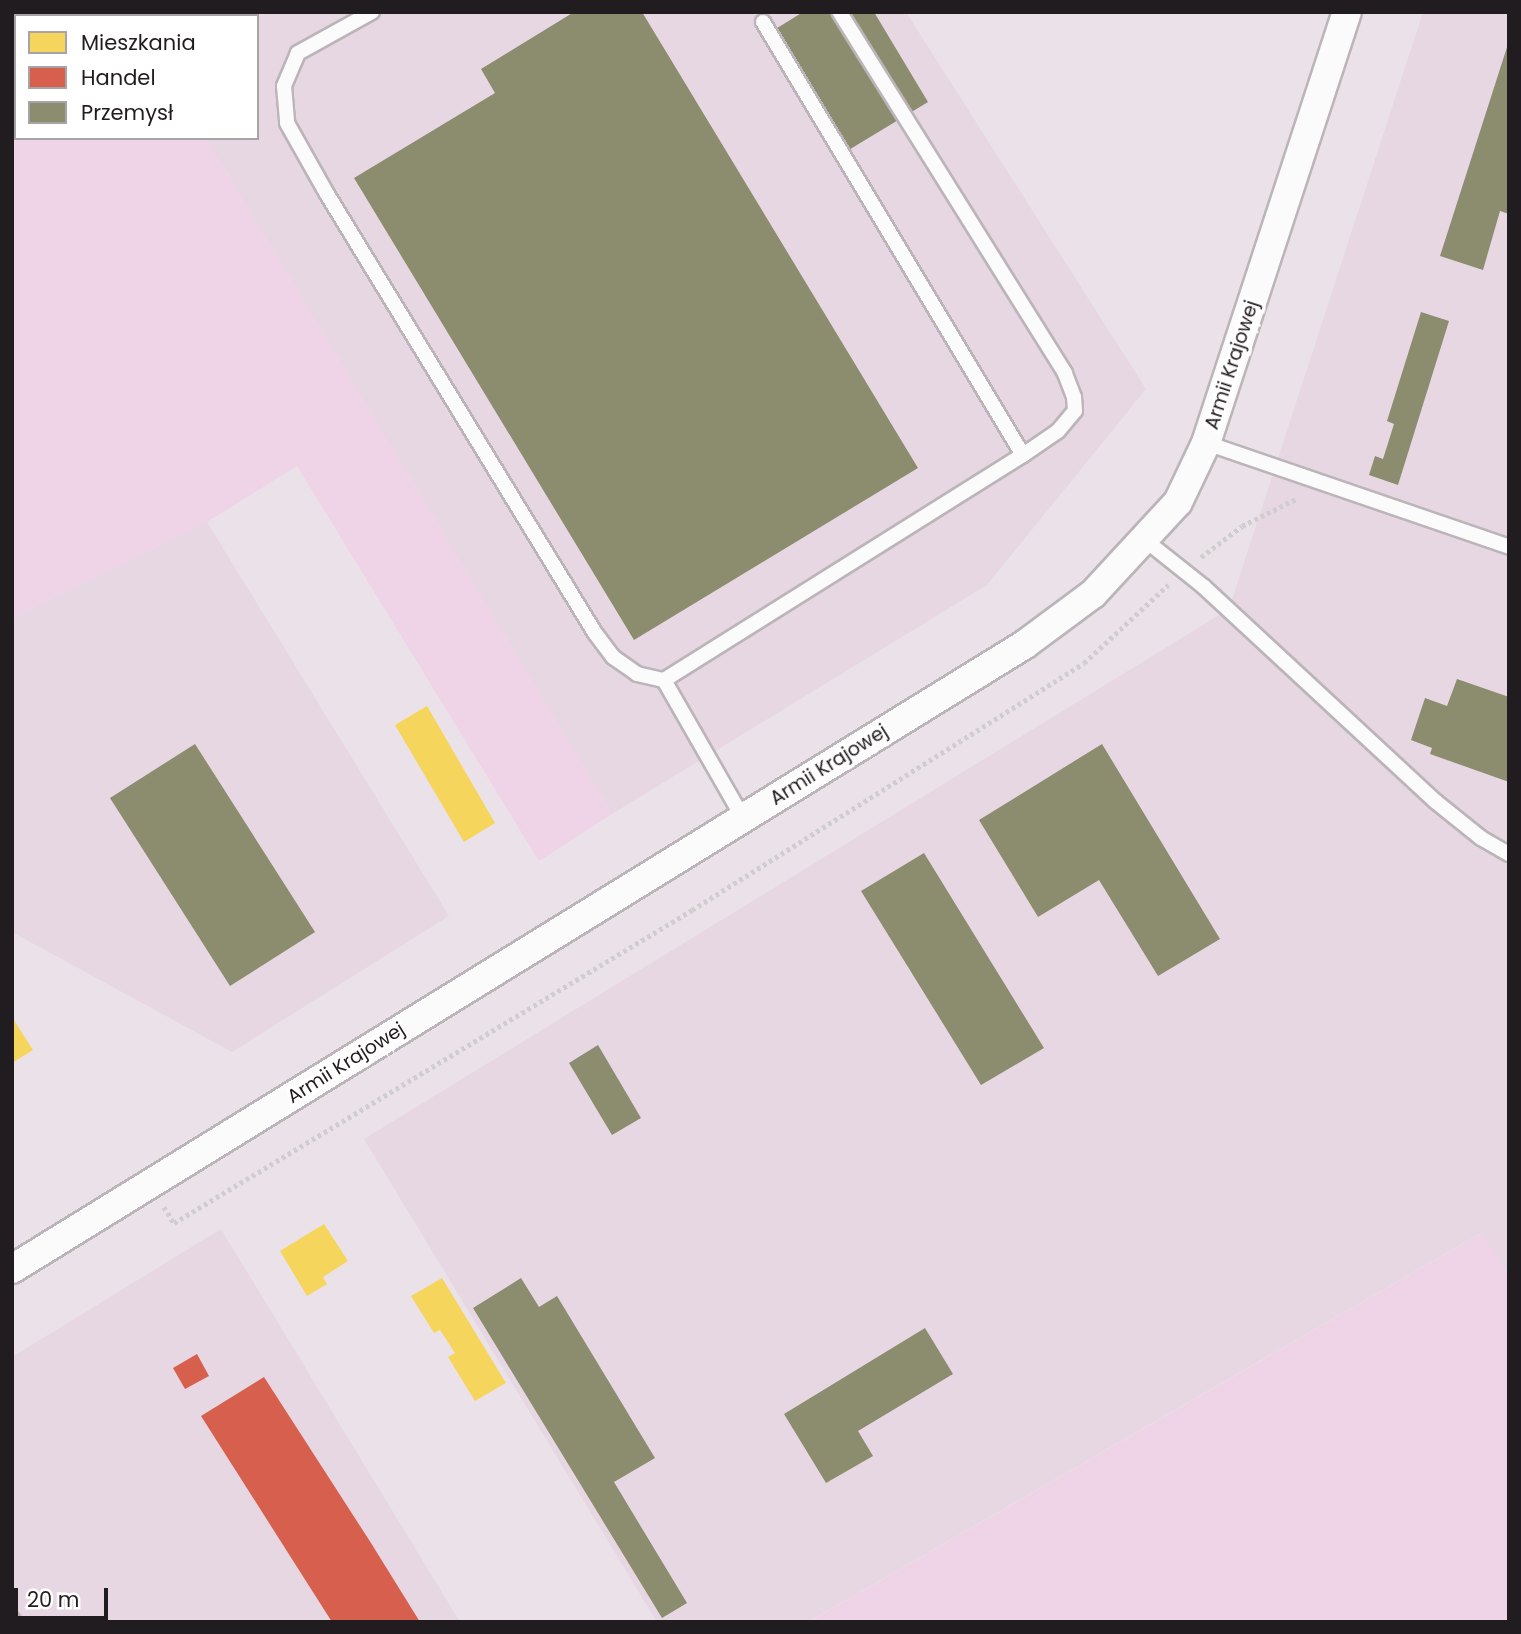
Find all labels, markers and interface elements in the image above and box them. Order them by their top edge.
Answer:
legend [14,14,259,140]
text: Mieszkania [81,28,196,57]
text: Handel [81,63,156,92]
text: Przemysł [81,98,173,127]
street label: Armii Krajowej [1200,298,1264,432]
street label: Armii Krajowej [766,720,892,810]
street label: Armii Krajowej [283,1018,409,1108]
scale bar [18,1574,112,1618]
text: 20 m [27,1585,80,1614]

